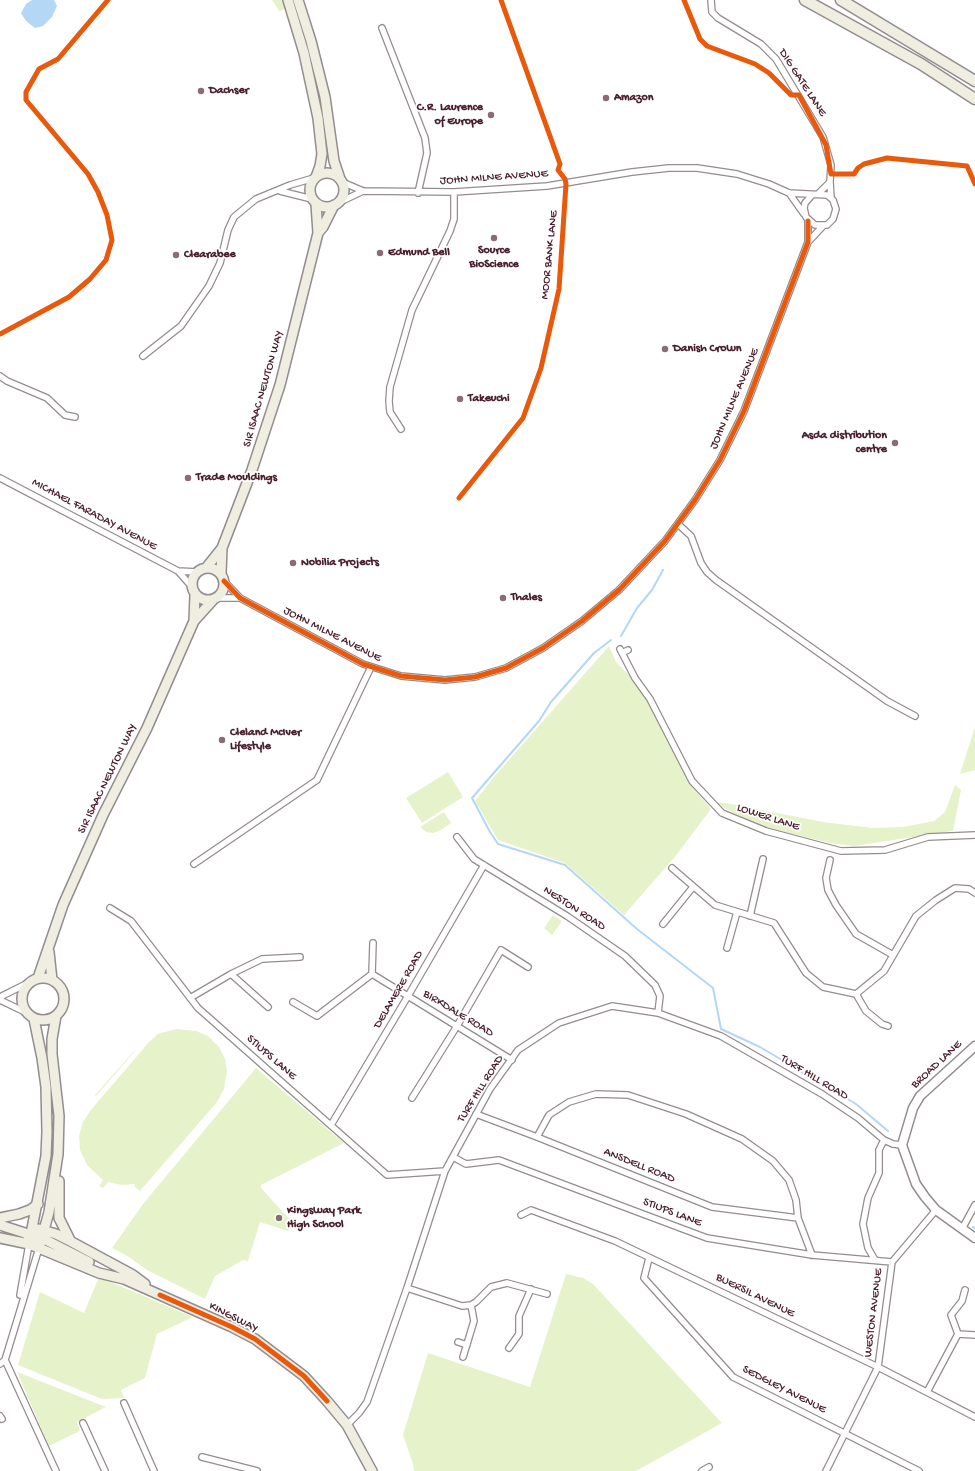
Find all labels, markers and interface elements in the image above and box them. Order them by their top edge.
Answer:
street label: DIG GATE LANE [775,47,829,119]
place label: Dachser [209,84,249,98]
marker: Dachser [196,86,206,96]
place label: Amazon [614,91,653,105]
marker: Amazon [601,93,611,103]
place label: C.R. Laurence of Europe [417,101,483,129]
marker: C.R. Laurence of Europe [486,110,496,120]
street label: JOHN MILNE AVENUE [439,167,549,189]
street label: MOOR BANK LANE [538,210,562,300]
marker: Source BioScience [489,233,499,243]
place label: Source BioScience [469,244,519,272]
place label: Edmund Bell [388,246,450,260]
place label: Clearabee [184,248,236,262]
marker: Edmund Bell [375,248,385,258]
marker: Clearabee [171,250,181,260]
street label: SIR ISAAC NEWTON WAY [240,329,288,449]
place label: Danish Crown [673,342,741,356]
marker: Danish Crown [660,344,670,354]
street label: JOHN MILNE AVENUE [707,346,763,452]
place label: Takeuchi [468,392,510,406]
marker: Takeuchi [455,394,465,404]
place label: Asda distribution centre [802,429,887,457]
marker: Asda distribution centre [890,438,900,448]
place label: Trade Mouldings [196,471,277,485]
marker: Trade Mouldings [183,473,193,483]
street label: MICHAEL FARADAY AVENUE [29,476,159,554]
place label: Nobilia Projects [301,556,379,570]
marker: Nobilia Projects [288,558,298,568]
place label: Thales [511,591,542,605]
marker: Thales [498,593,508,603]
street label: JOHN MILNE AVENUE [280,604,384,666]
street label: SIR ISAAC NEWTON WAY [75,722,141,836]
place label: Cleland McIver Lifestyle [230,726,301,754]
marker: Cleland McIver Lifestyle [217,735,227,745]
street label: LOWER LANE [735,801,801,835]
street label: NESTON ROAD [540,883,608,935]
street label: DELAMERE ROAD [371,948,427,1032]
street label: BIRKDALE ROAD [420,987,496,1041]
street label: STIUPS LANE [243,1032,299,1084]
street label: BROAD LANE [909,1038,965,1092]
street label: TURF HILL ROAD [777,1052,851,1104]
street label: TURF HILL ROAD [455,1053,507,1125]
street label: ANSDELL ROAD [601,1145,677,1187]
street label: STIUPS LANE [641,1195,703,1231]
place label: Kingsway Park High School [287,1204,361,1232]
marker: Kingsway Park High School [274,1213,284,1223]
street label: WESTON AVENUE [861,1268,887,1358]
street label: BUERSIL AVENUE [713,1271,797,1321]
street label: KINGSWAY [206,1299,260,1337]
street label: SEDGLEY AVENUE [740,1363,828,1417]

